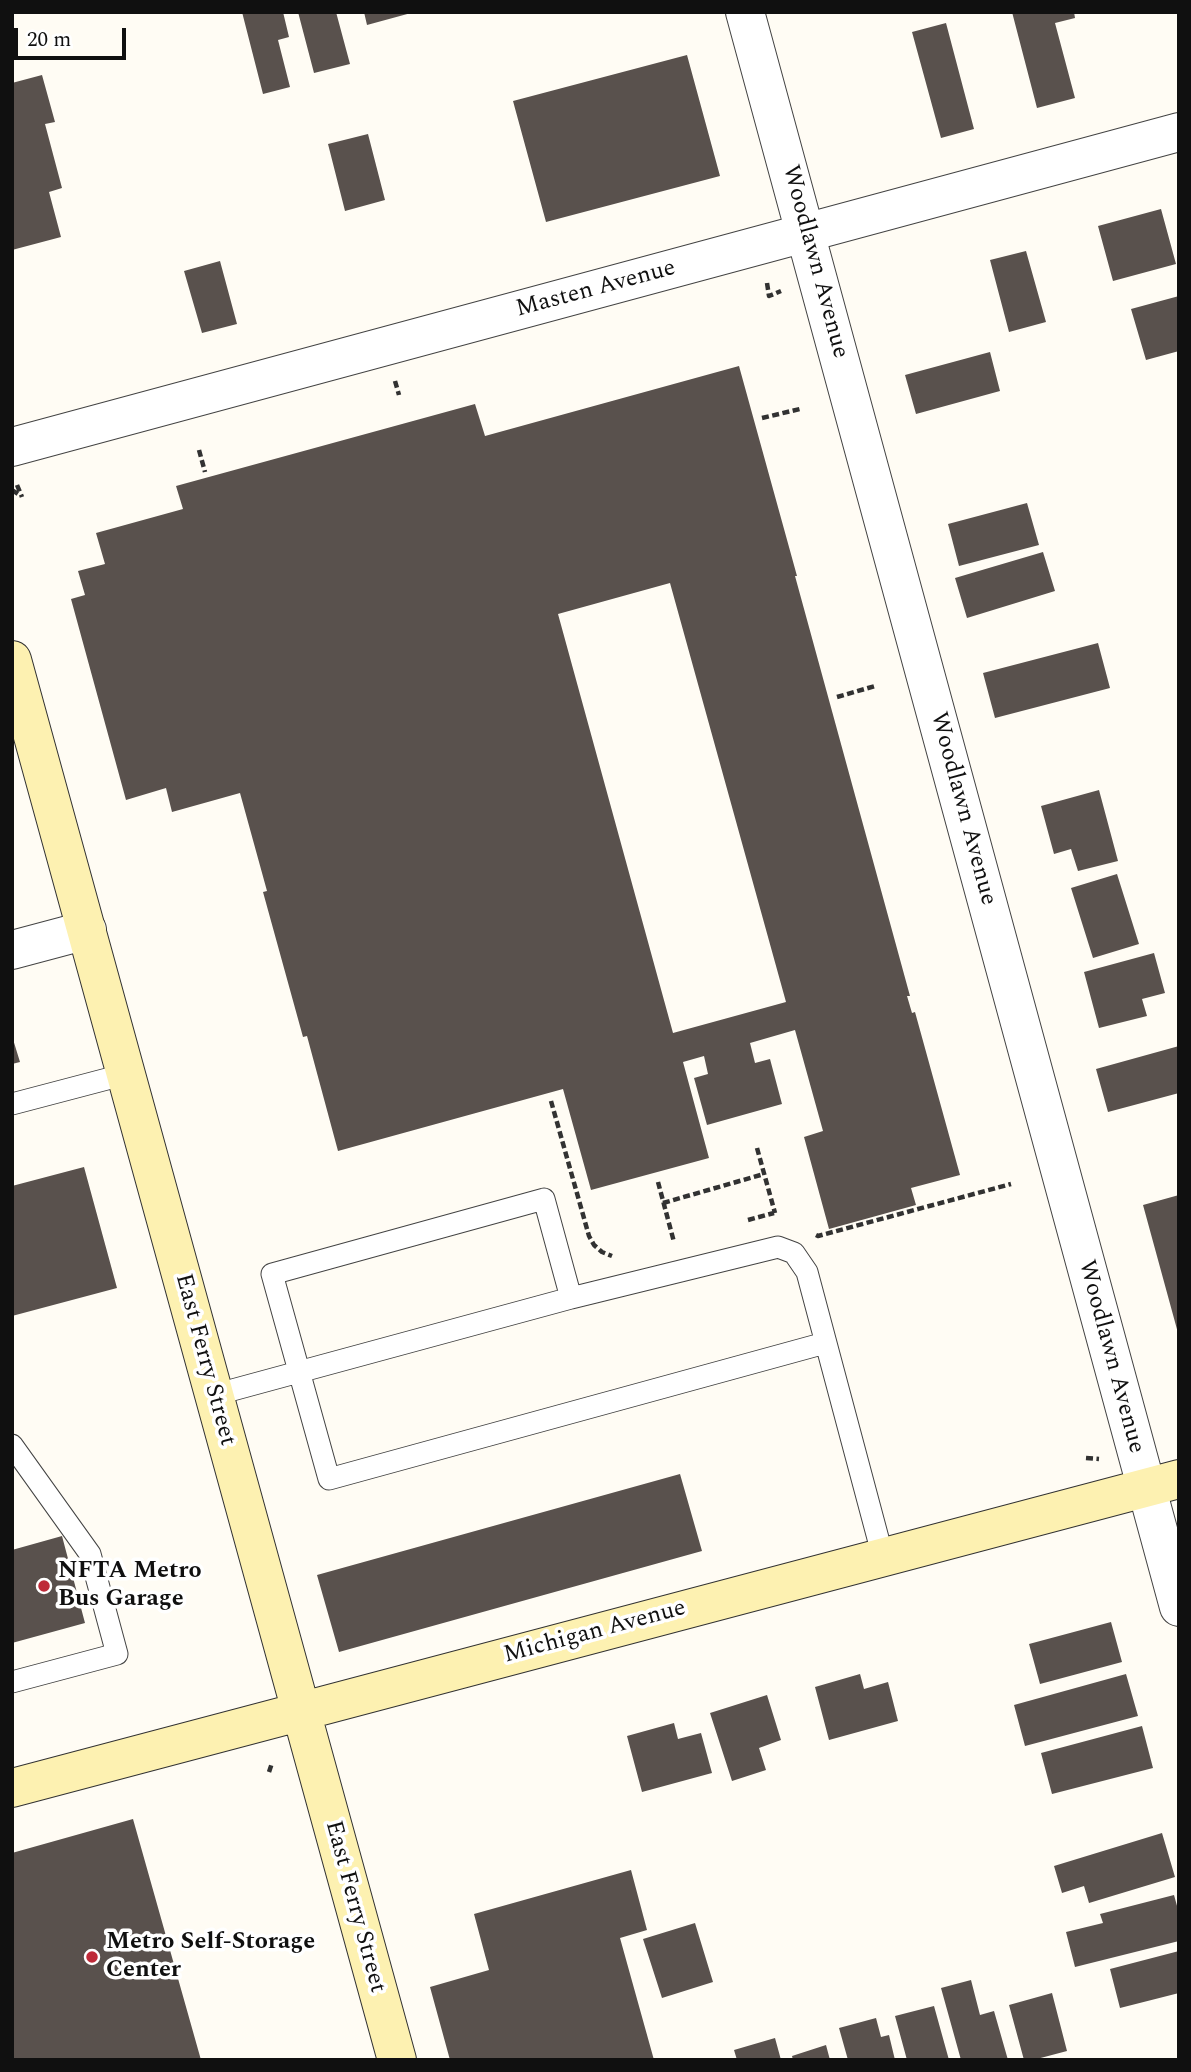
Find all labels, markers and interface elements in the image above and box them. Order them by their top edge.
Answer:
scale bar [18,14,130,58]
text: 20 m [27,24,71,56]
street label: Woodlawn Avenue [774,162,854,362]
street label: Masten Avenue [513,255,679,325]
street label: Woodlawn Avenue [922,709,1002,909]
street label: Woodlawn Avenue [1070,1257,1150,1457]
street label: East Ferry Street [167,1271,241,1449]
place label: NFTA Metro Bus Garage [58,1558,202,1614]
marker: NFTA Metro Bus Garage [36,1578,52,1594]
street label: Michigan Avenue [501,1595,689,1671]
street label: East Ferry Street [317,1818,391,1996]
place label: Metro Self-Storage Center [106,1929,315,1985]
marker: Metro Self-Storage Center [84,1949,100,1965]

